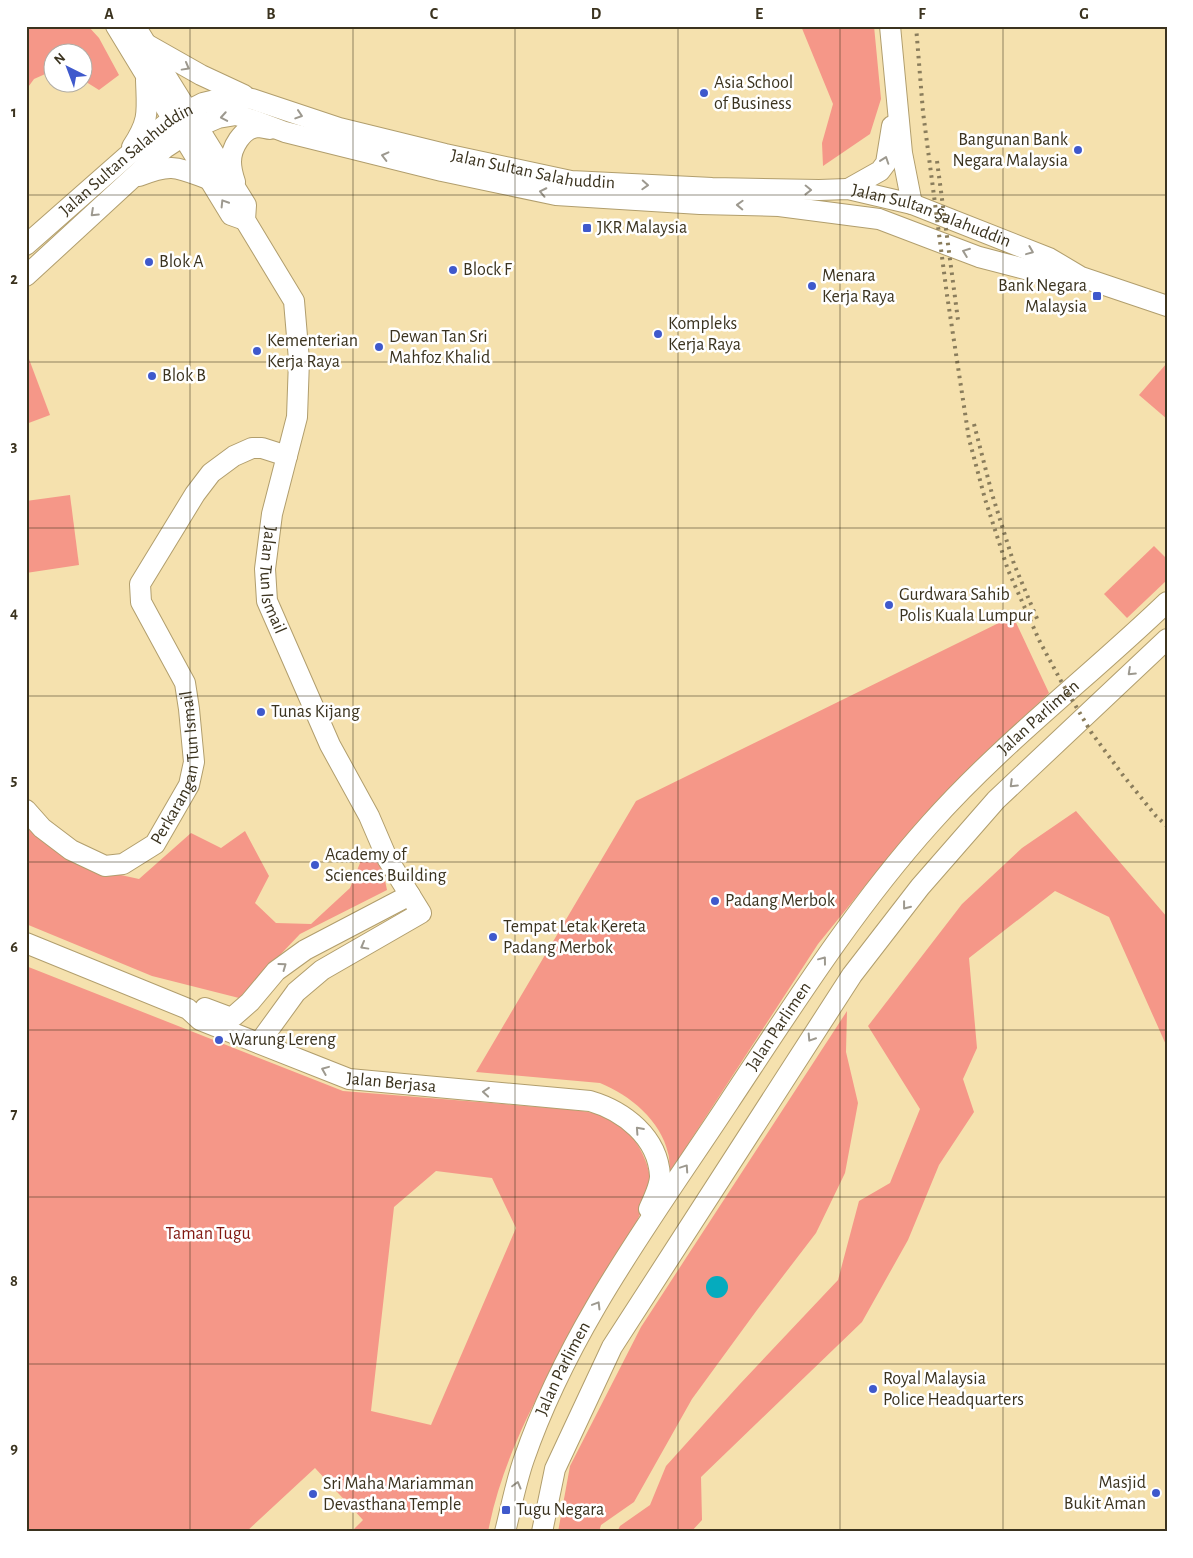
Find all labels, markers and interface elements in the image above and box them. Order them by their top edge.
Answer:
text: A [104,6,114,22]
text: B [266,6,276,22]
text: C [430,6,439,22]
text: D [591,6,602,22]
text: E [755,6,763,22]
text: F [918,6,926,22]
text: G [1079,6,1089,22]
north arrow [42,42,92,92]
text: N [52,51,68,68]
one-way arrow [181,61,190,71]
place label: Asia School of Business [714,74,793,113]
marker: Asia School of Business [698,87,710,99]
street label: Jalan Sultan Salahuddin [57,101,196,220]
text: 1 [11,104,17,120]
one-way arrow [294,109,302,119]
one-way arrow [220,112,228,122]
place label: Bangunan Bank Negara Malaysia [952,131,1069,170]
marker: Bangunan Bank Negara Malaysia [1072,144,1084,156]
street label: Jalan Sultan Salahuddin [449,146,616,192]
one-way arrow [380,151,389,162]
one-way arrow [879,156,889,165]
one-way arrow [642,179,650,190]
street label: Jalan Sultan Salahuddin [850,181,1013,251]
one-way arrow [804,185,812,195]
one-way arrow [539,187,548,198]
one-way arrow [221,200,230,209]
one-way arrow [736,200,744,211]
one-way arrow [90,207,99,216]
place label: JKR Malaysia [597,219,687,237]
marker: JKR Malaysia [581,222,593,234]
one-way arrow [1025,245,1033,255]
one-way arrow [962,248,970,258]
place label: Blok A [159,253,204,271]
marker: Blok A [143,256,155,268]
place label: Block F [463,261,512,279]
marker: Block F [447,264,459,276]
place label: Menara Kerja Raya [822,267,895,306]
text: 2 [10,271,18,287]
place label: Bank Negara Malaysia [998,277,1087,316]
marker: Menara Kerja Raya [806,280,818,292]
marker: Bank Negara Malaysia [1091,290,1103,302]
place label: Kompleks Kerja Raya [668,315,741,354]
place label: Dewan Tan Sri Mahfoz Khalid [389,328,490,367]
marker: Kompleks Kerja Raya [652,328,664,340]
place label: Kementerian Kerja Raya [267,332,358,371]
marker: Dewan Tan Sri Mahfoz Khalid [373,341,385,353]
marker: Kementerian Kerja Raya [251,345,263,357]
place label: Blok B [162,367,206,385]
marker: Blok B [146,370,158,382]
text: 3 [11,438,18,454]
street label: Jalan Tun Ismail [256,525,289,636]
place label: Gurdwara Sahib Polis Kuala Lumpur [899,586,1033,625]
marker: Gurdwara Sahib Polis Kuala Lumpur [883,599,895,611]
text: 4 [10,605,18,621]
one-way arrow [1128,666,1137,675]
street label: Jalan Parlimen [995,677,1083,759]
street label: Perkarangan Tun Ismail [148,689,203,848]
place label: Tunas Kijang [271,703,360,721]
marker: Tunas Kijang [255,706,267,718]
text: 5 [11,772,18,788]
one-way arrow [1010,778,1019,787]
place label: Academy of Sciences Building [325,846,446,885]
marker: Academy of Sciences Building [309,859,321,871]
place label: Padang Merbok [725,892,836,910]
marker: Padang Merbok [709,895,721,907]
one-way arrow [903,900,912,910]
place label: Tempat Letak Kereta Padang Merbok [503,918,646,957]
marker: Tempat Letak Kereta Padang Merbok [487,931,499,943]
text: 6 [10,939,18,955]
one-way arrow [360,940,369,950]
one-way arrow [817,956,826,966]
one-way arrow [277,963,287,972]
street label: Jalan Parlimen [743,979,815,1074]
place label: Warung Lereng [229,1031,336,1049]
one-way arrow [808,1032,818,1041]
marker: Warung Lereng [213,1034,225,1046]
one-way arrow [322,1065,330,1075]
street label: Jalan Berjasa [346,1070,437,1096]
one-way arrow [481,1086,489,1097]
text: 7 [11,1106,18,1122]
one-way arrow [635,1126,644,1135]
one-way arrow [679,1164,688,1174]
park label: Taman Tugu [165,1225,251,1243]
text: 8 [10,1273,18,1289]
one-way arrow [591,1301,601,1310]
street label: Jalan Parlimen [533,1319,594,1418]
place label: Royal Malaysia Police Headquarters [883,1370,1024,1409]
marker: Royal Malaysia Police Headquarters [867,1383,879,1395]
text: 9 [10,1440,18,1456]
place label: Masjid Bukit Aman [1064,1474,1146,1513]
place label: Sri Maha Mariamman Devasthana Temple [323,1475,474,1514]
one-way arrow [511,1480,522,1489]
marker: Masjid Bukit Aman [1150,1487,1162,1499]
marker: Sri Maha Mariamman Devasthana Temple [307,1488,319,1500]
place label: Tugu Negara [516,1501,604,1519]
marker: Tugu Negara [500,1504,512,1516]

